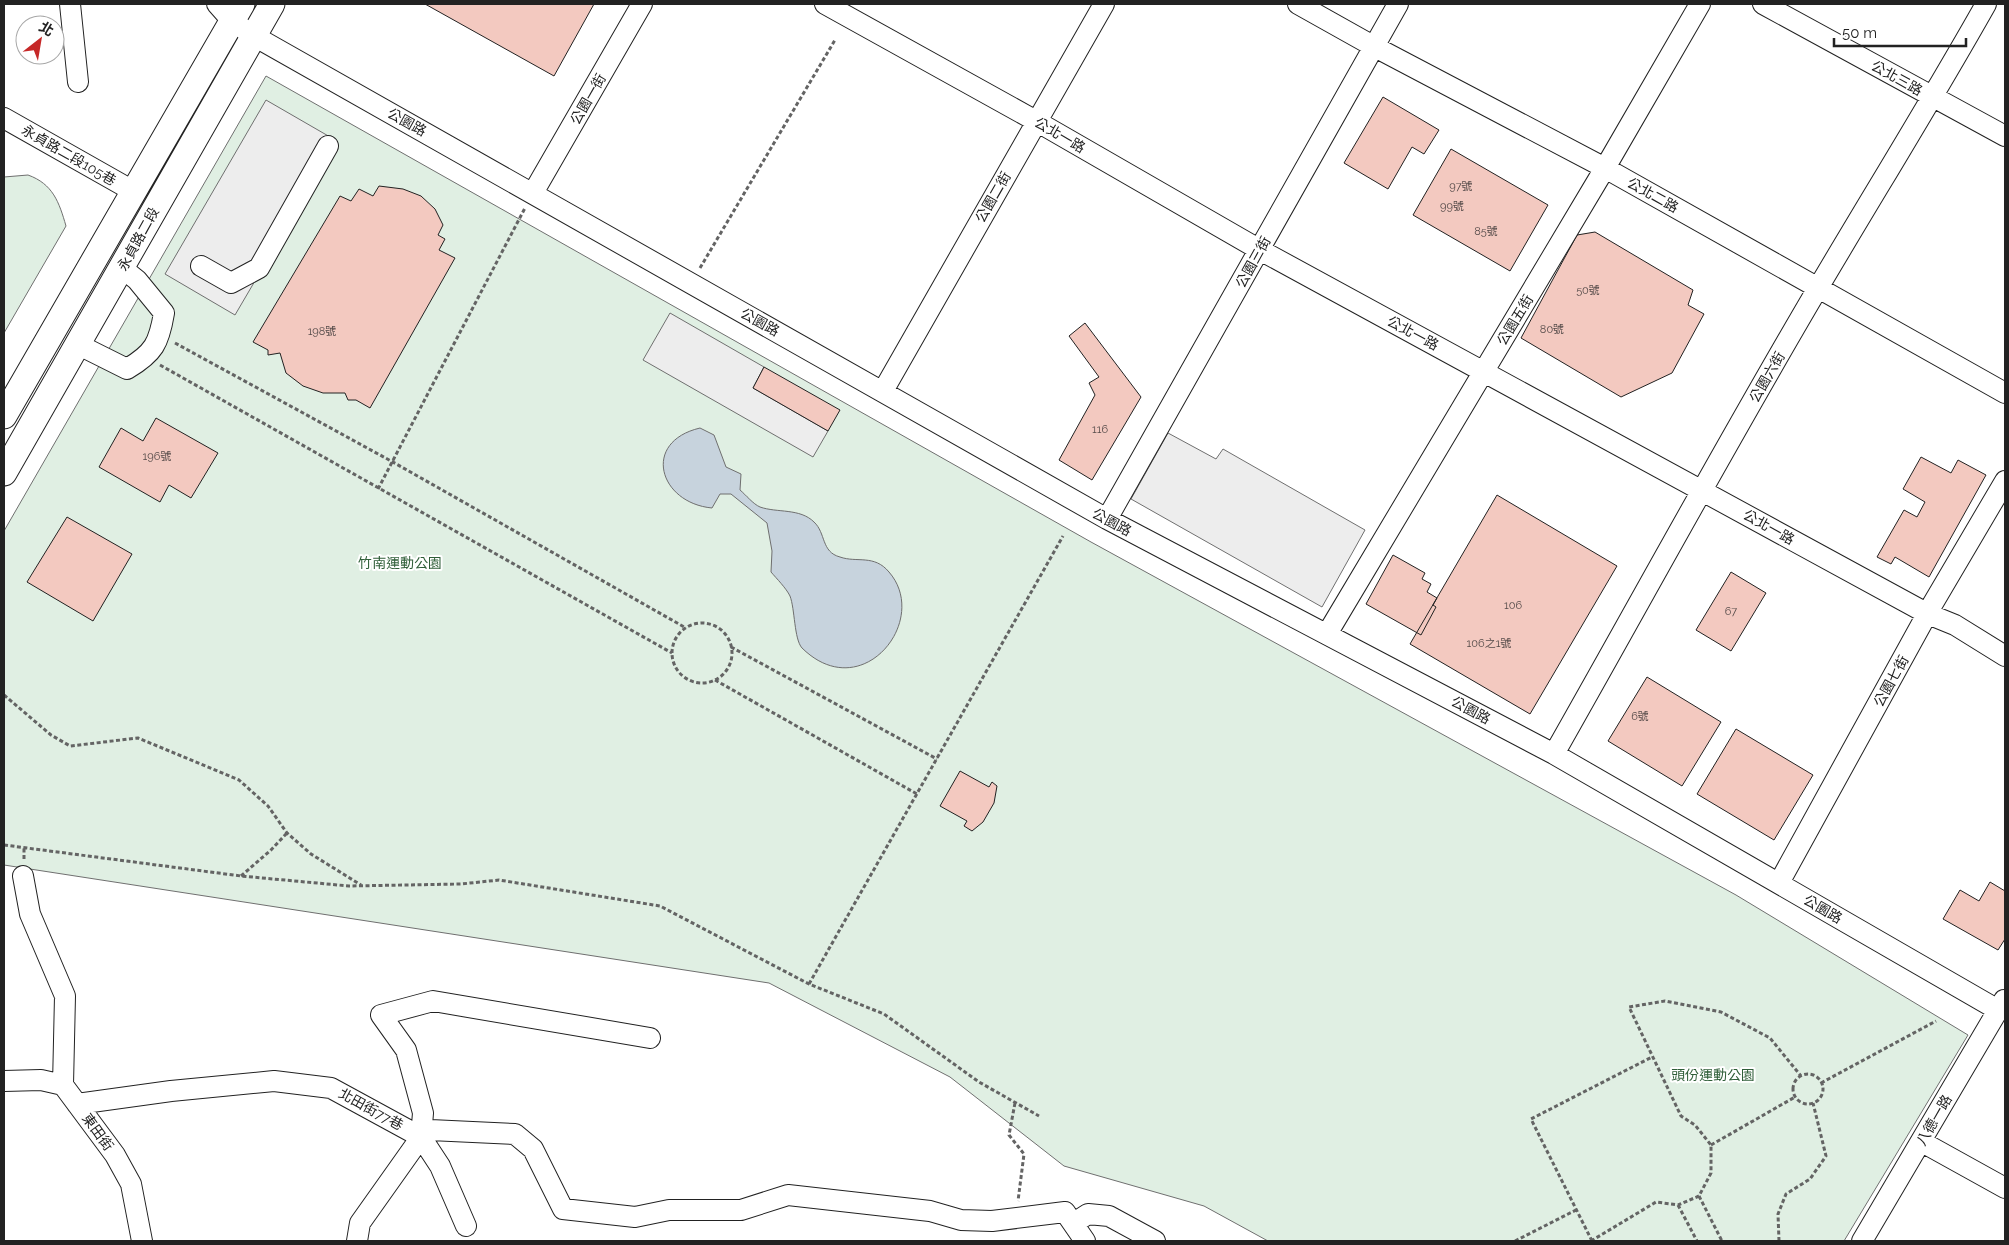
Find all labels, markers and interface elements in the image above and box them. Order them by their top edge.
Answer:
north arrow [15,15,65,65]
scale bar [1834,15,1966,47]
text: 北 [37,18,57,39]
text: 50 m [1842,24,1877,42]
street label: 公北三路 [1869,57,1925,99]
street label: 公園一街 [567,71,609,127]
street label: 公園路 [385,105,429,139]
street label: 公北一路 [1032,114,1088,156]
street label: 永貞路二段105巷 [19,122,119,188]
street label: 公園二街 [972,169,1014,225]
street label: 公北二路 [1625,174,1681,216]
house number: 97號 [1449,180,1473,193]
house number: 99號 [1440,200,1464,213]
street label: 永貞路二段 [114,205,162,273]
house number: 85號 [1474,225,1498,238]
street label: 公園三街 [1232,234,1274,290]
house number: 50號 [1576,284,1600,297]
street label: 公園五街 [1494,292,1536,348]
street label: 公園路 [738,305,782,339]
street label: 公北一路 [1385,313,1441,353]
house number: 80號 [1540,323,1564,336]
house number: 198號 [308,325,336,338]
street label: 公園六街 [1746,349,1788,405]
house number: 116 [1092,423,1108,436]
house number: 196號 [143,450,171,463]
street label: 公園路 [1090,505,1134,539]
street label: 公北一路 [1741,506,1797,548]
park label: 竹南運動公園 [358,555,442,571]
house number: 106 [1504,599,1522,612]
house number: 67 [1725,605,1737,618]
house number: 106之1號 [1467,637,1511,650]
street label: 公園七街 [1870,653,1912,709]
street label: 公園路 [1449,693,1493,727]
house number: 6號 [1631,710,1649,723]
street label: 公園路 [1801,892,1845,926]
park label: 頭份運動公園 [1671,1067,1755,1083]
street label: 北田街77巷 [336,1085,406,1133]
street label: 八德一路 [1913,1092,1955,1148]
street label: 東田街 [79,1110,117,1154]

